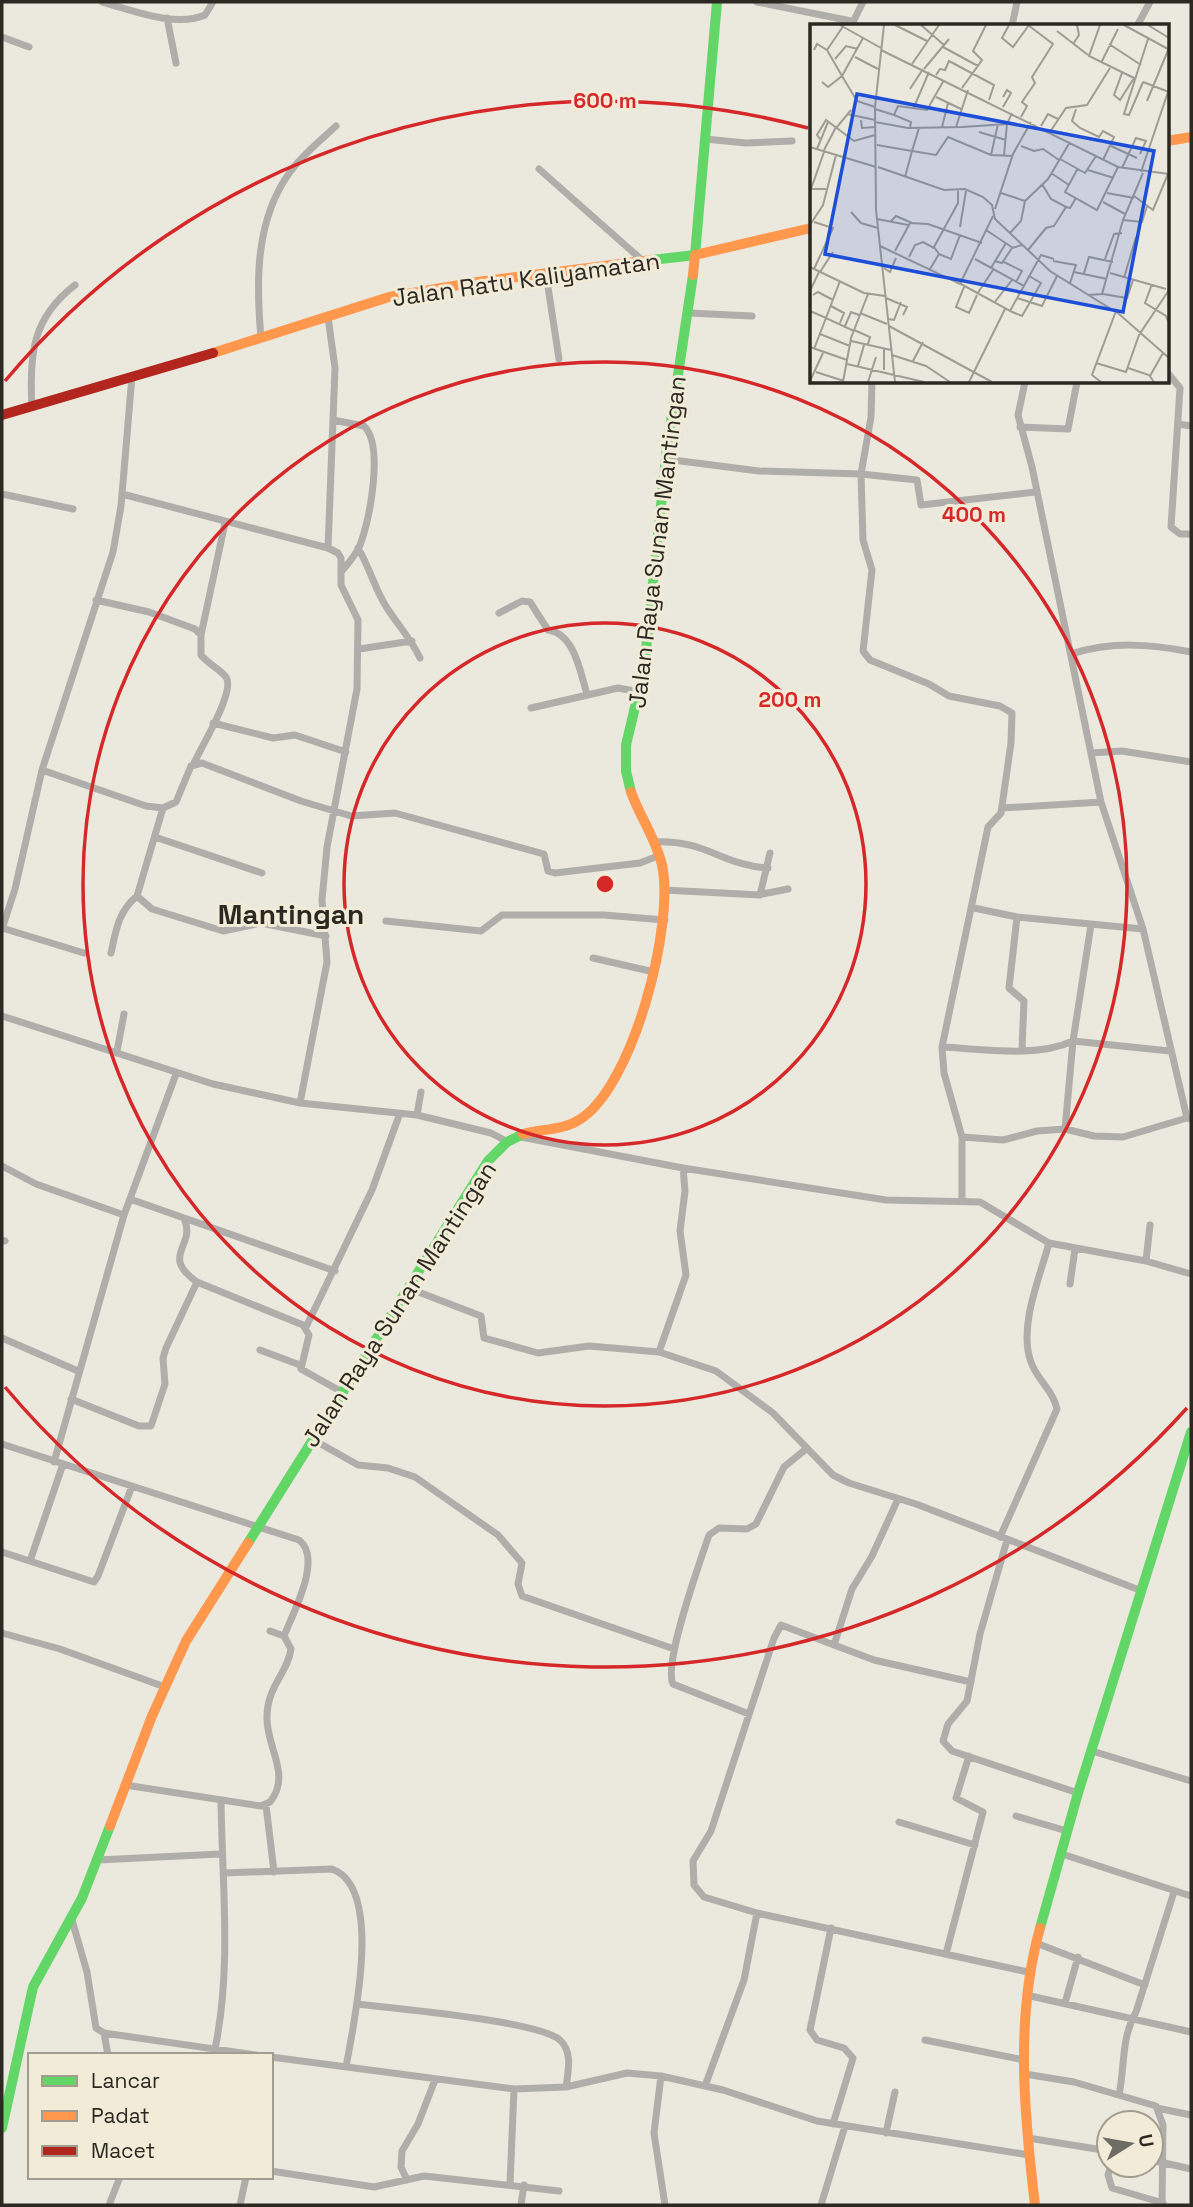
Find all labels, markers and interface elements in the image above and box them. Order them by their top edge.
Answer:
inset map [810,24,1168,383]
text: 600 m [573,87,637,114]
street label: Jalan Ratu Kaliyamatan [390,245,662,313]
street label: Jalan Raya Sunan Mantingan [621,374,693,710]
text: 400 m [942,501,1006,528]
text: 200 m [759,686,821,713]
centre of rings [593,872,617,896]
district label: Mantingan [218,896,364,932]
street label: Jalan Raya Sunan Mantingan [295,1155,503,1453]
legend [28,2053,273,2179]
text: Lancar [91,2067,160,2094]
text: Padat [91,2102,150,2129]
north arrow [1095,2109,1165,2179]
text: U [1133,2132,1160,2150]
text: Macet [91,2137,155,2164]

